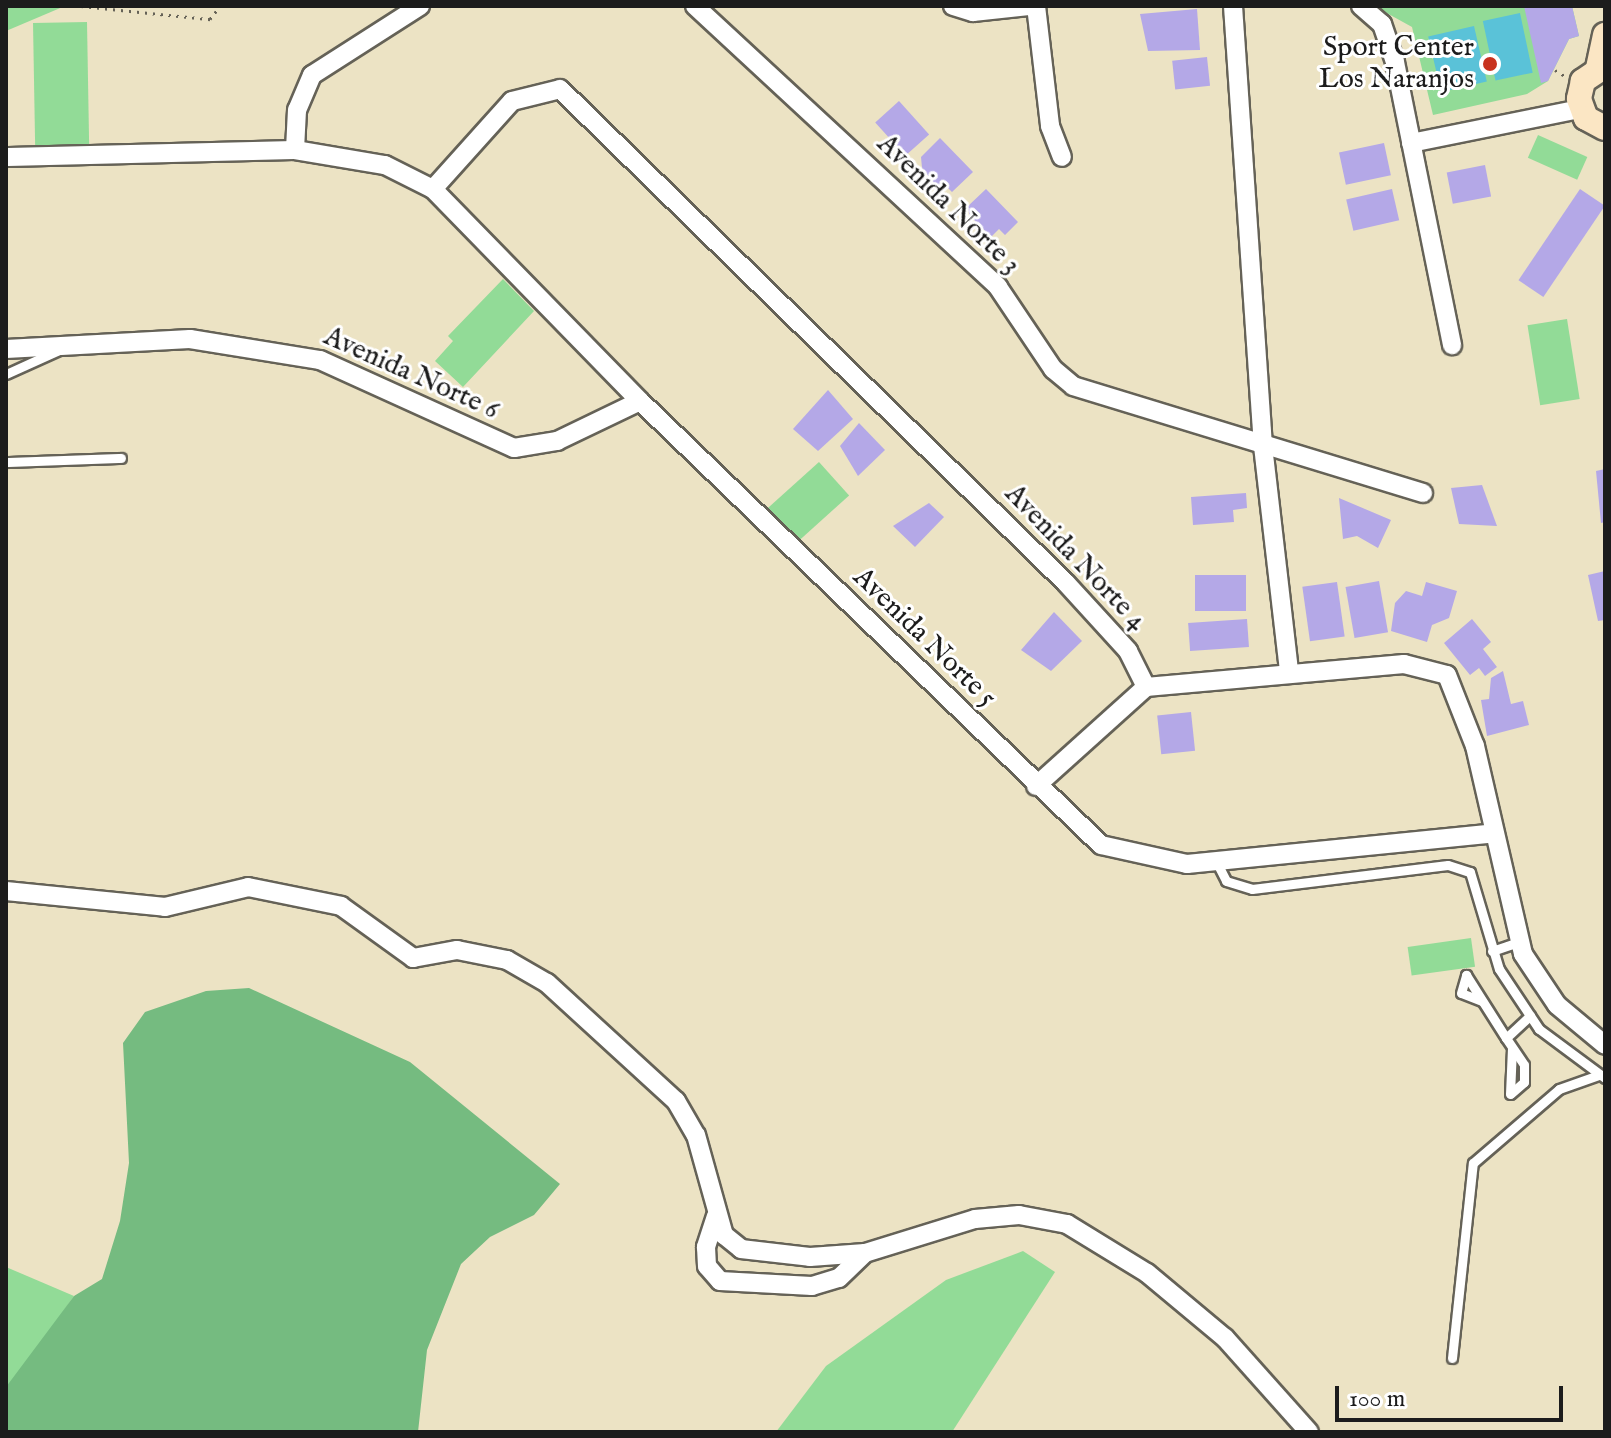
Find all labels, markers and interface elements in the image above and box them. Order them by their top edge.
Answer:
place label: Sport Center Los Naranjos [1318,31,1474,97]
marker: Sport Center Los Naranjos [1481,55,1499,73]
street label: Avenida Norte 3 [869,128,1027,282]
street label: Avenida Norte 6 [318,320,504,428]
street label: Avenida Norte 4 [997,478,1153,638]
street label: Avenida Norte 5 [845,561,1003,715]
scale bar [1339,1370,1567,1420]
text: 100 m [1349,1384,1405,1415]

